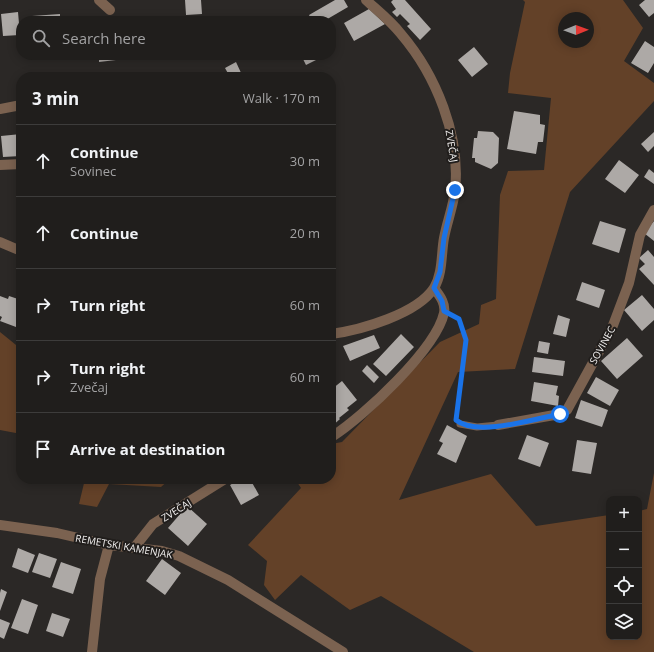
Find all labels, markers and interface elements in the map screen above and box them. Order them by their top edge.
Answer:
north arrow [558,12,594,48]
search box [16,16,336,60]
icon: search [30,27,52,49]
text: Search here [62,28,146,48]
text: 3 min [32,87,79,110]
text: Walk · 170 m [243,89,320,107]
street label: ZVEČAJ [443,129,461,163]
text: Continue [70,142,138,162]
icon: ahead [32,150,54,172]
text: 30 m [290,152,320,170]
text: Sovinec [70,162,116,180]
route end [446,181,464,199]
icon: ahead [32,222,54,244]
text: Continue [70,223,138,243]
text: 20 m [290,224,320,242]
icon: right [32,294,54,316]
text: Turn right [70,295,145,315]
text: 60 m [290,296,320,314]
street label: SOVINEC [586,323,618,367]
text: Turn right [70,358,145,378]
icon: right [32,366,54,388]
text: 60 m [290,368,320,386]
text: Zvečaj [70,378,108,396]
route start [551,405,569,423]
icon: arrive [32,438,54,460]
text: Arrive at destination [70,439,225,459]
street label: ZVEČAJ [158,495,194,525]
map controls [606,496,642,640]
button: + [606,496,642,532]
street label: REMETSKI KAMENJAK [74,531,175,562]
button: − [606,532,642,568]
button: locate [606,568,642,604]
button: layers [606,604,642,640]

